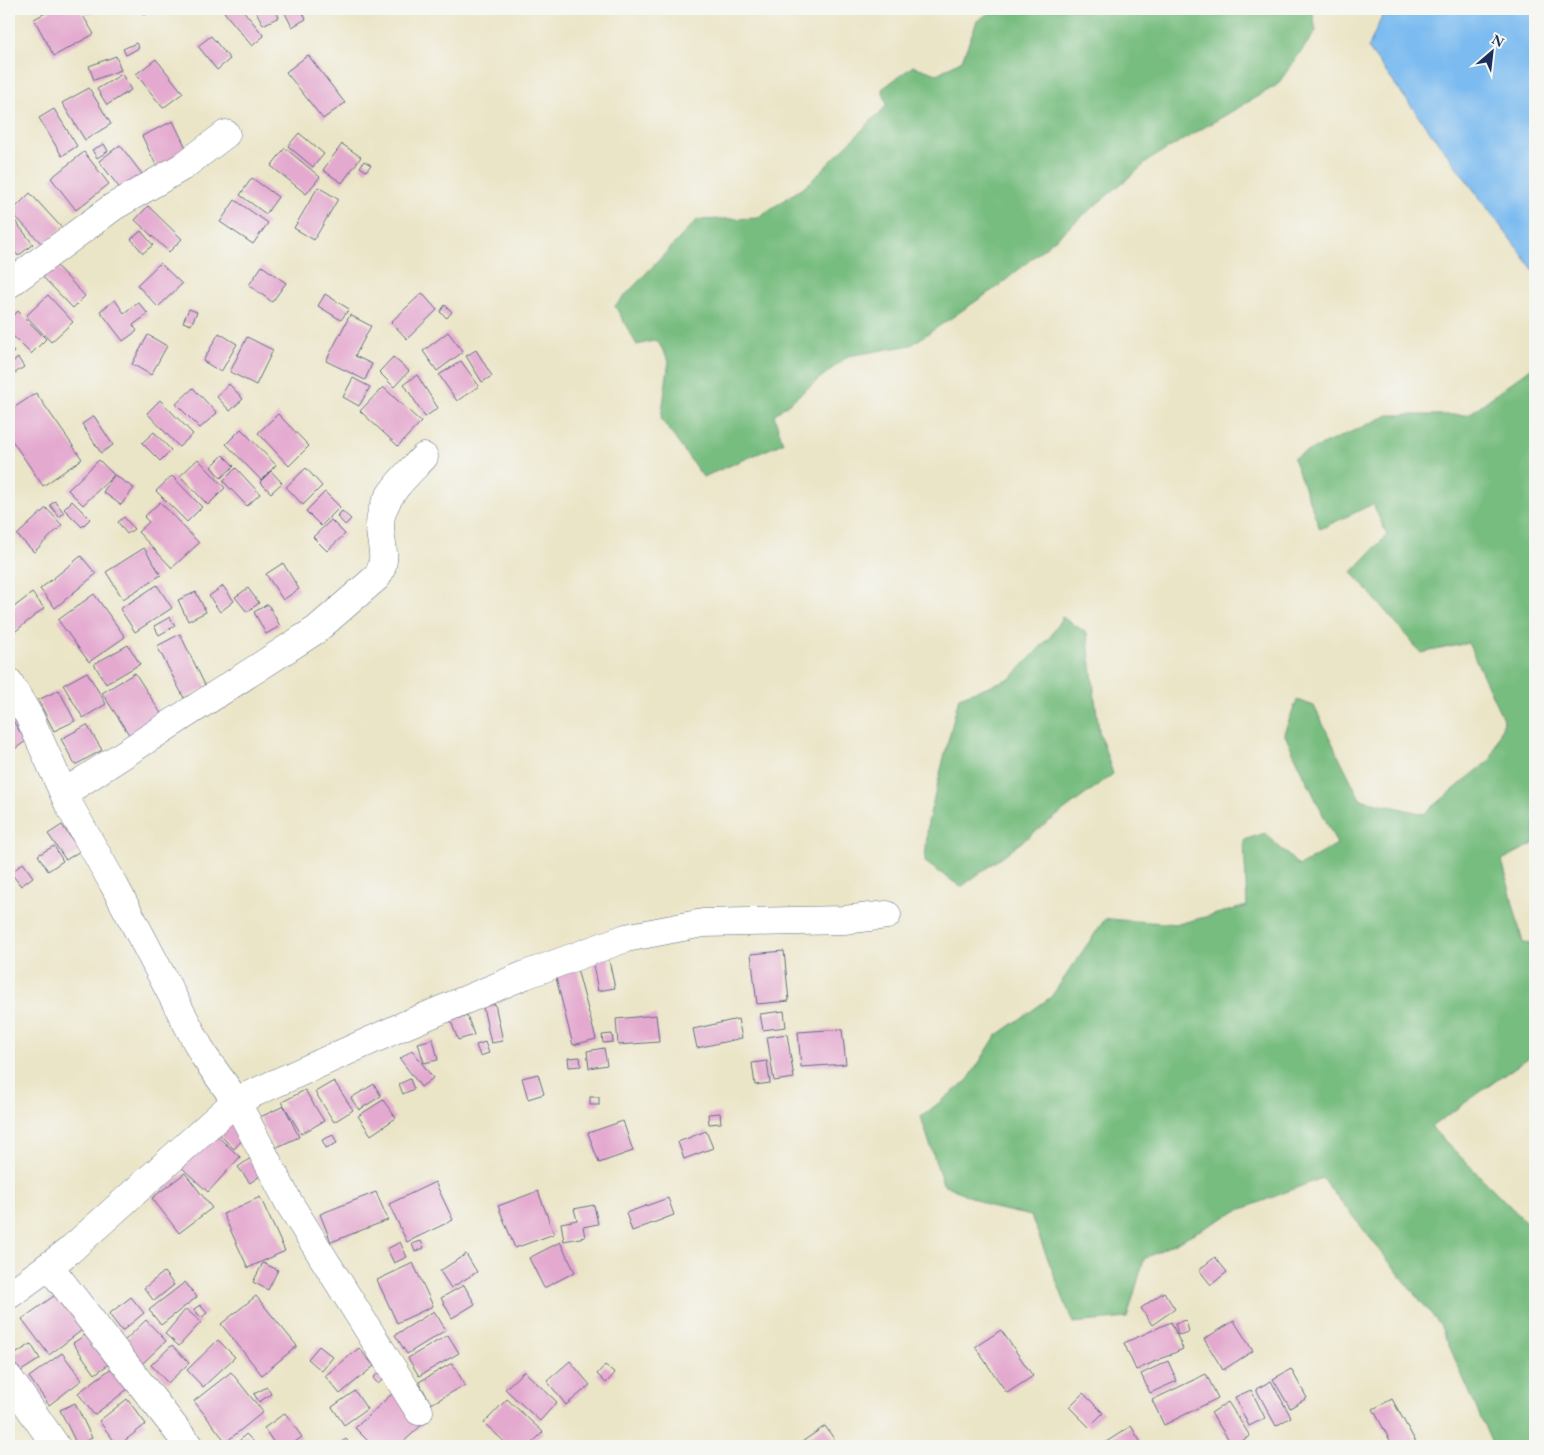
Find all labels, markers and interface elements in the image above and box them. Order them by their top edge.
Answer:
north arrow [1466,28,1516,78]
text: N [1489,30,1508,51]

